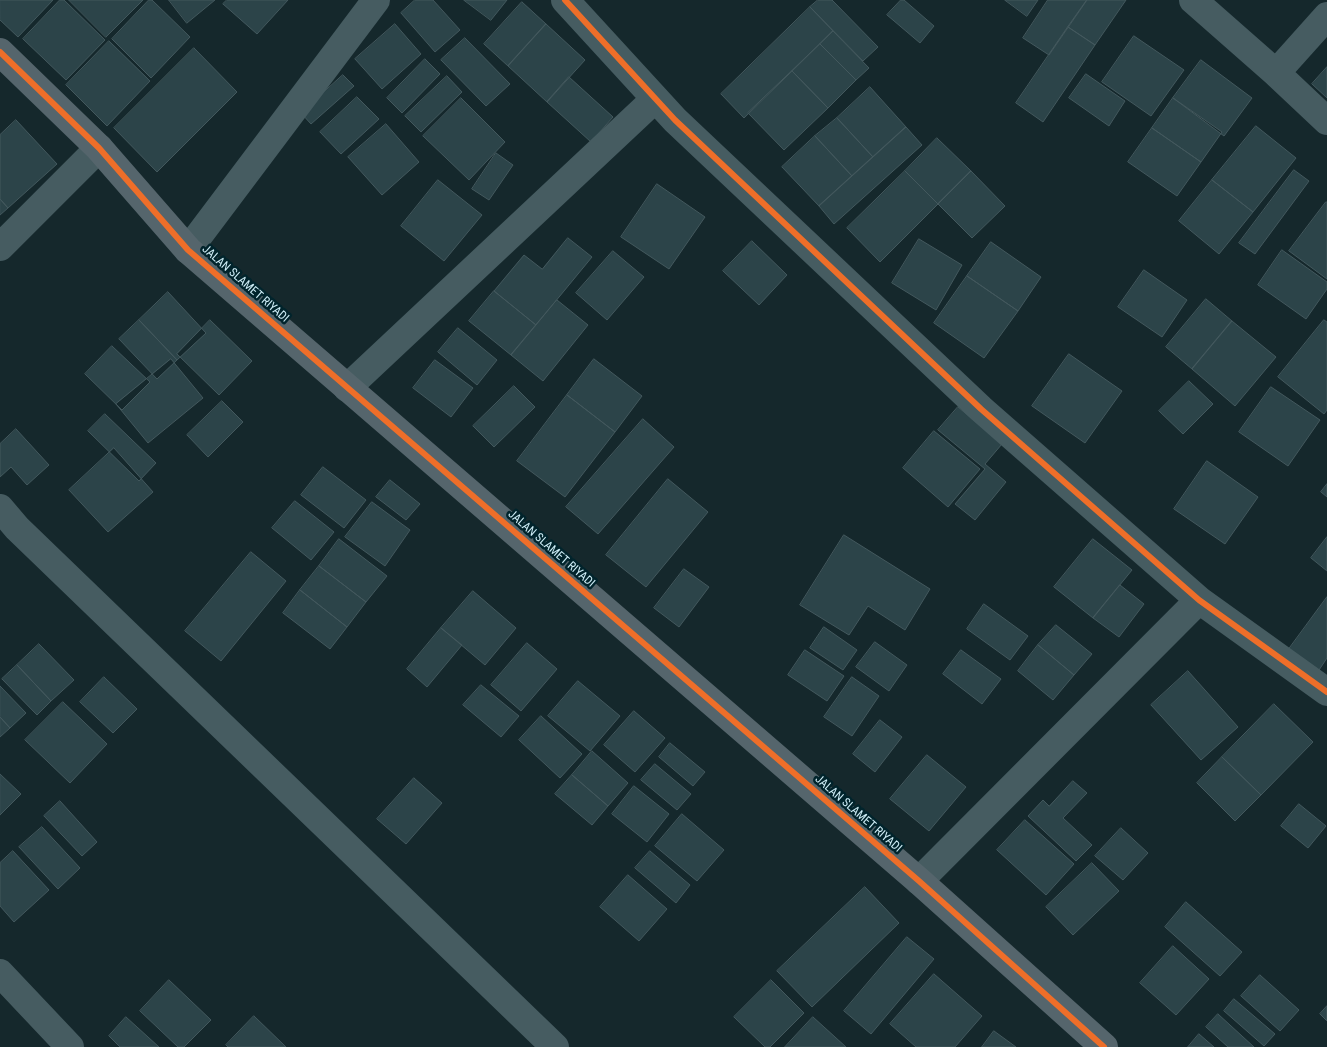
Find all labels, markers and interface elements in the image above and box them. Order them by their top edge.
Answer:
street label: JALAN SLAMET RIYADI [199,242,291,326]
street label: JALAN SLAMET RIYADI [505,507,597,591]
street label: JALAN SLAMET RIYADI [812,772,904,856]

